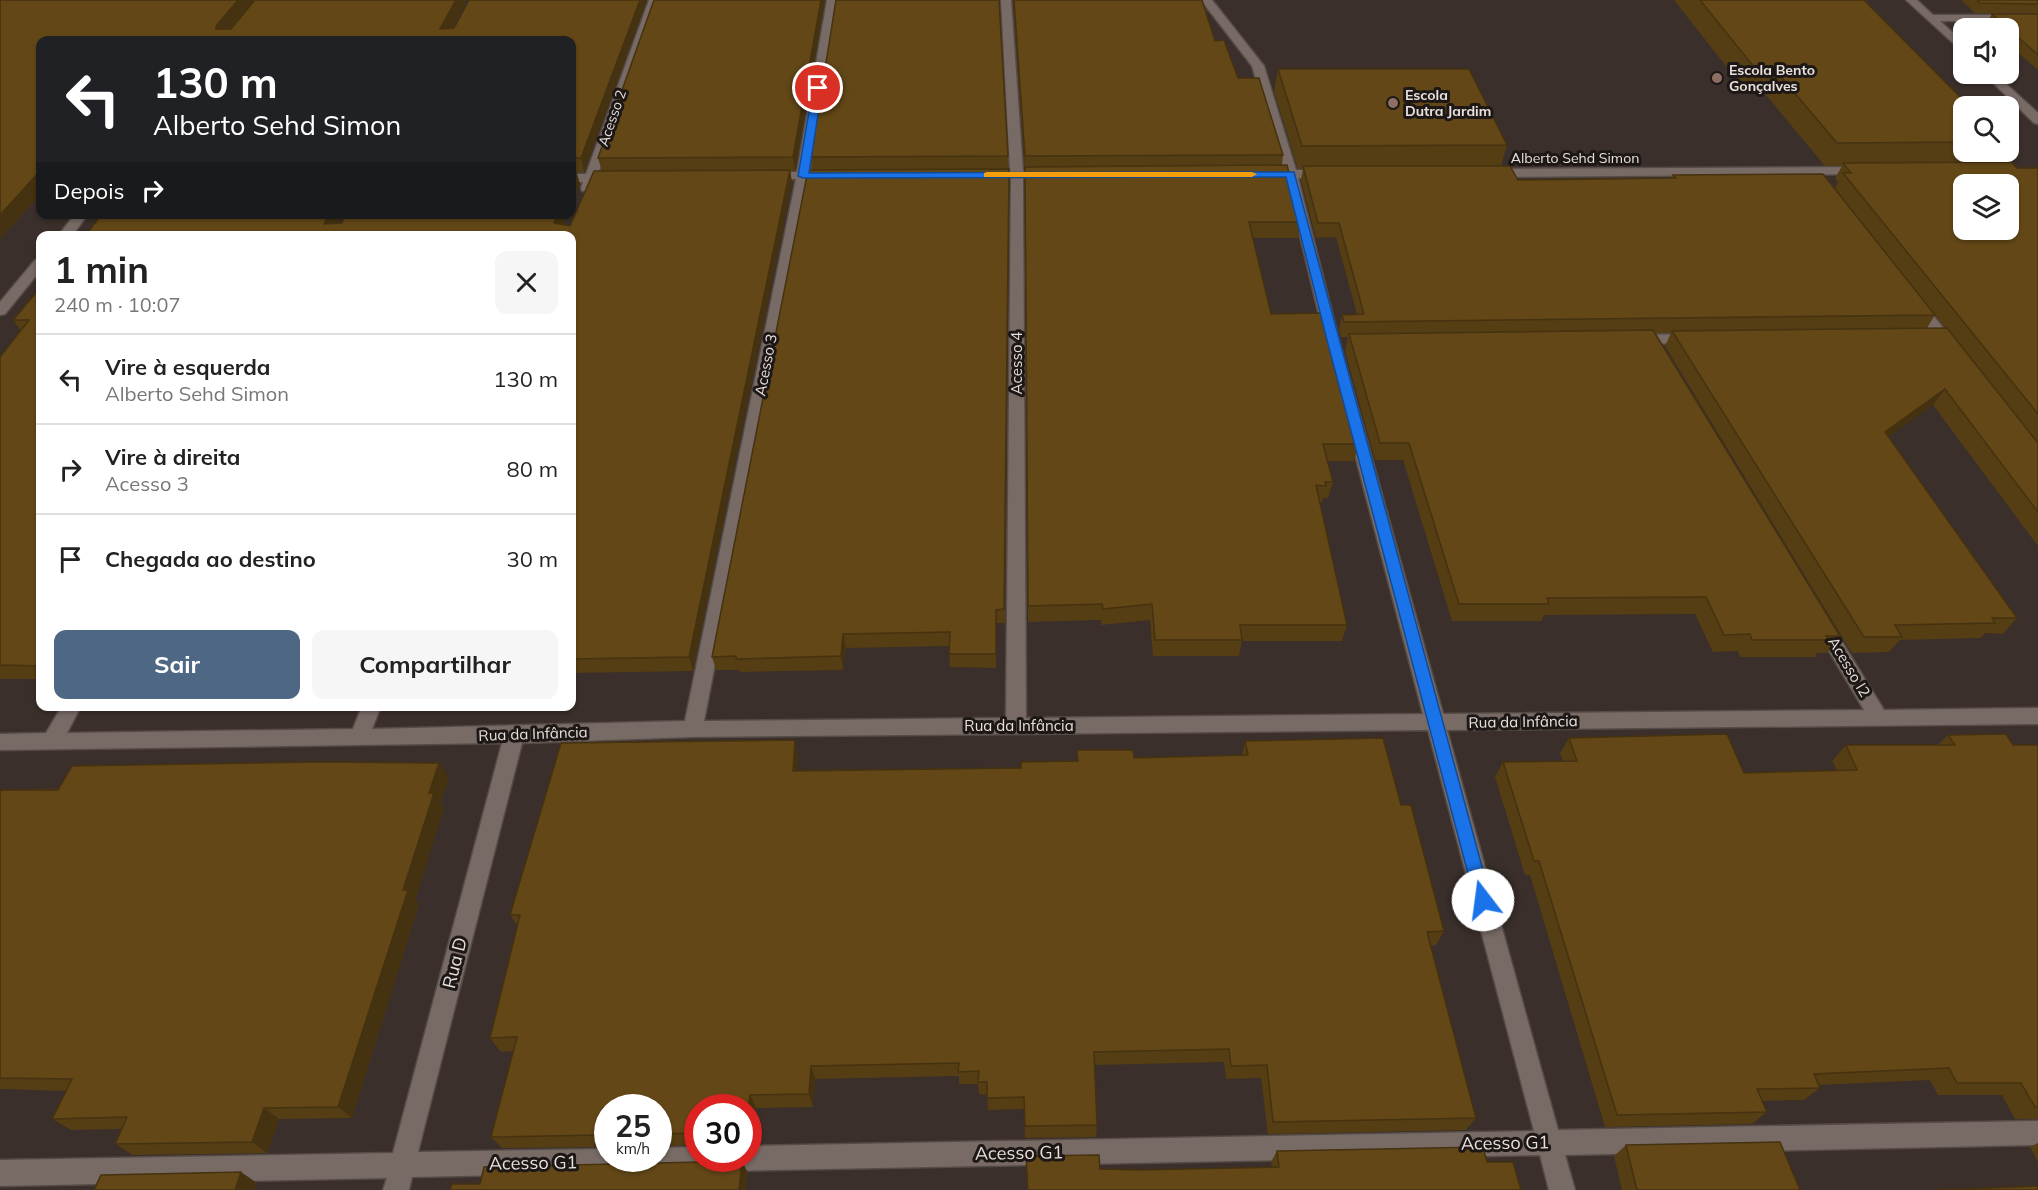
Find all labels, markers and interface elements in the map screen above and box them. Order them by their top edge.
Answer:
map controls [1953,18,2019,240]
button: sound [1953,18,2019,84]
text: 130 m [153,56,278,109]
icon: left [54,60,132,138]
place label: Escola Bento Gonçalves [1729,61,1815,95]
pin [792,62,843,113]
icon: arrive [801,71,834,104]
marker: Escola Bento Gonçalves [1710,71,1724,85]
place label: Escola Dutra Jardim [1405,86,1491,120]
street label: Acesso 2 [594,87,630,149]
marker: Escola Dutra Jardim [1386,96,1400,110]
button: search [1953,96,2019,162]
text: Alberto Sehd Simon [153,108,401,142]
street label: Alberto Sehd Simon [1511,149,1639,167]
icon: right [136,174,169,207]
button: layers [1953,174,2019,240]
text: Depois [54,177,124,205]
text: 1 min [54,247,149,292]
button: close [495,251,558,314]
text: 240 m · 10:07 [54,292,180,317]
street label: Acesso 3 [750,332,781,398]
street label: Acesso 4 [1007,332,1026,394]
text: Vire à esquerda [105,353,270,381]
icon: left [54,363,87,396]
text: 130 m [493,365,558,393]
text: Alberto Sehd Simon [105,381,289,406]
text: Vire à direita [105,443,240,471]
icon: right [54,453,87,486]
text: 80 m [507,455,558,483]
text: Acesso 3 [105,471,189,496]
icon: arrive [54,543,87,576]
text: Chegada ao destino [105,545,316,573]
text: 30 m [507,545,558,573]
button: Sair [54,630,300,699]
button: Compartilhar [312,630,558,699]
street label: Acesso I2 [1824,633,1875,700]
street label: Rua da Infância [1468,711,1578,732]
street label: Rua da Infância [964,716,1074,735]
street label: Rua da Infância [478,722,588,745]
position arrow [1451,868,1515,932]
street label: Rua D [437,935,472,991]
speed limit sign: 30 [684,1094,762,1172]
text: 25 [615,1107,651,1145]
street label: Acesso G1 [1461,1130,1549,1155]
text: km/h [616,1139,650,1158]
street label: Acesso G1 [975,1140,1063,1165]
street label: Acesso G1 [489,1150,577,1175]

